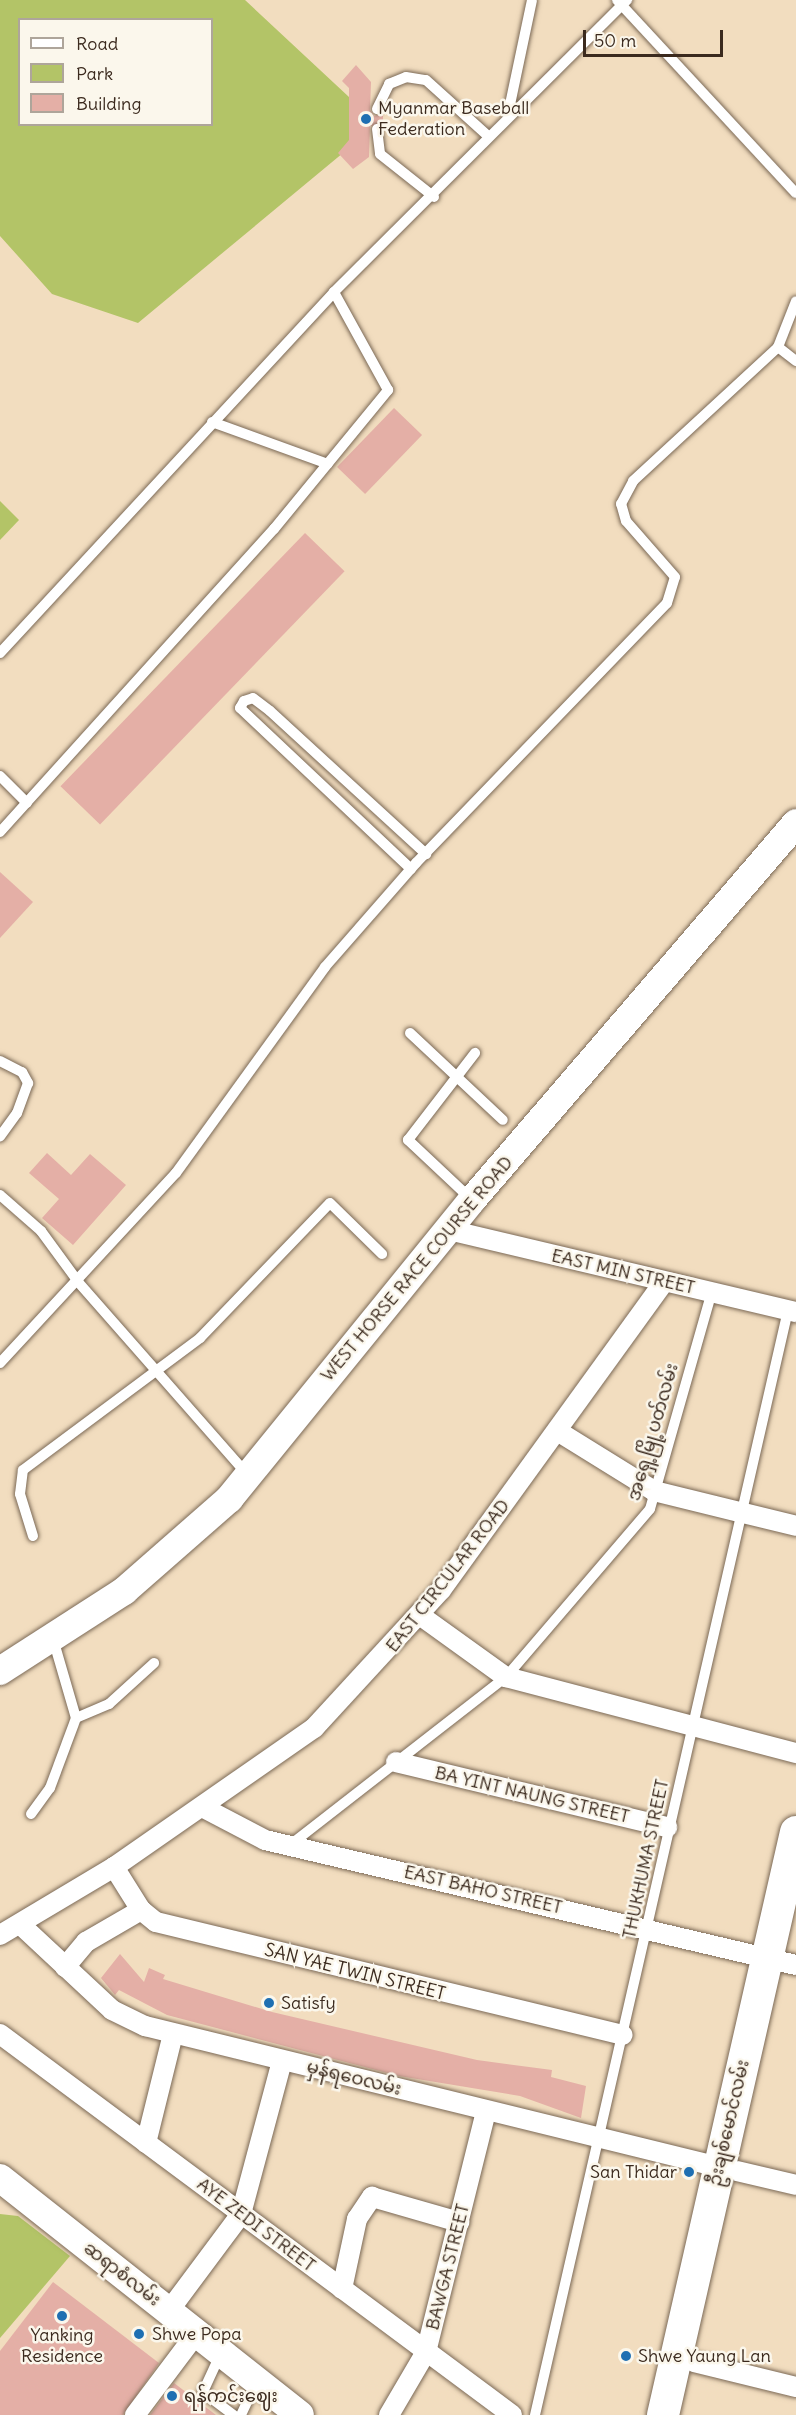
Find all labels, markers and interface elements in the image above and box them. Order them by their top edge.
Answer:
legend [18,18,213,126]
scale bar [586,18,726,56]
text: 50 m [594,29,636,52]
text: Road [76,32,118,55]
text: Park [76,62,113,85]
text: Building [76,92,141,115]
place label: Myanmar Baseball Federation [378,98,529,140]
marker: Myanmar Baseball Federation [359,112,373,126]
street label: WEST HORSE RACE COURSE ROAD [317,1152,517,1386]
street label: EAST MIN STREET [549,1245,697,1299]
street label: အရှေ့မြို့ပတ်လမ်း [623,1361,683,1503]
street label: EAST CIRCULAR ROAD [382,1495,514,1657]
street label: BA YINT NAUNG STREET [433,1762,631,1828]
street label: THUKHUMA STREET [619,1777,673,1941]
street label: EAST BAHO STREET [402,1861,564,1919]
street label: SAN YAE TWIN STREET [262,1939,448,2005]
place label: Satisfy [281,1992,336,2014]
marker: Satisfy [262,1996,276,2010]
street label: မှန်ရဝေလမ်း [304,2056,404,2100]
street label: ဦးချစ်မောင်လမ်း [704,2058,754,2188]
place label: San Thidar [590,2161,677,2183]
marker: San Thidar [682,2165,696,2179]
street label: AYE ZEDI STREET [193,2174,319,2276]
street label: BAWGA STREET [422,2202,474,2332]
street label: ဆရာစံလမ်း [79,2237,165,2311]
marker: Yanking Residence [55,2309,69,2323]
place label: Shwe Popa [152,2323,241,2345]
place label: Yanking Residence [21,2325,103,2368]
marker: Shwe Popa [130,2325,148,2343]
place label: Shwe Yaung Lan [638,2345,771,2367]
marker: Shwe Yaung Lan [619,2349,633,2363]
place label: ရန်ကင်းဈေး [184,2385,278,2407]
marker: ရန်ကင်းဈေး [165,2389,179,2403]

